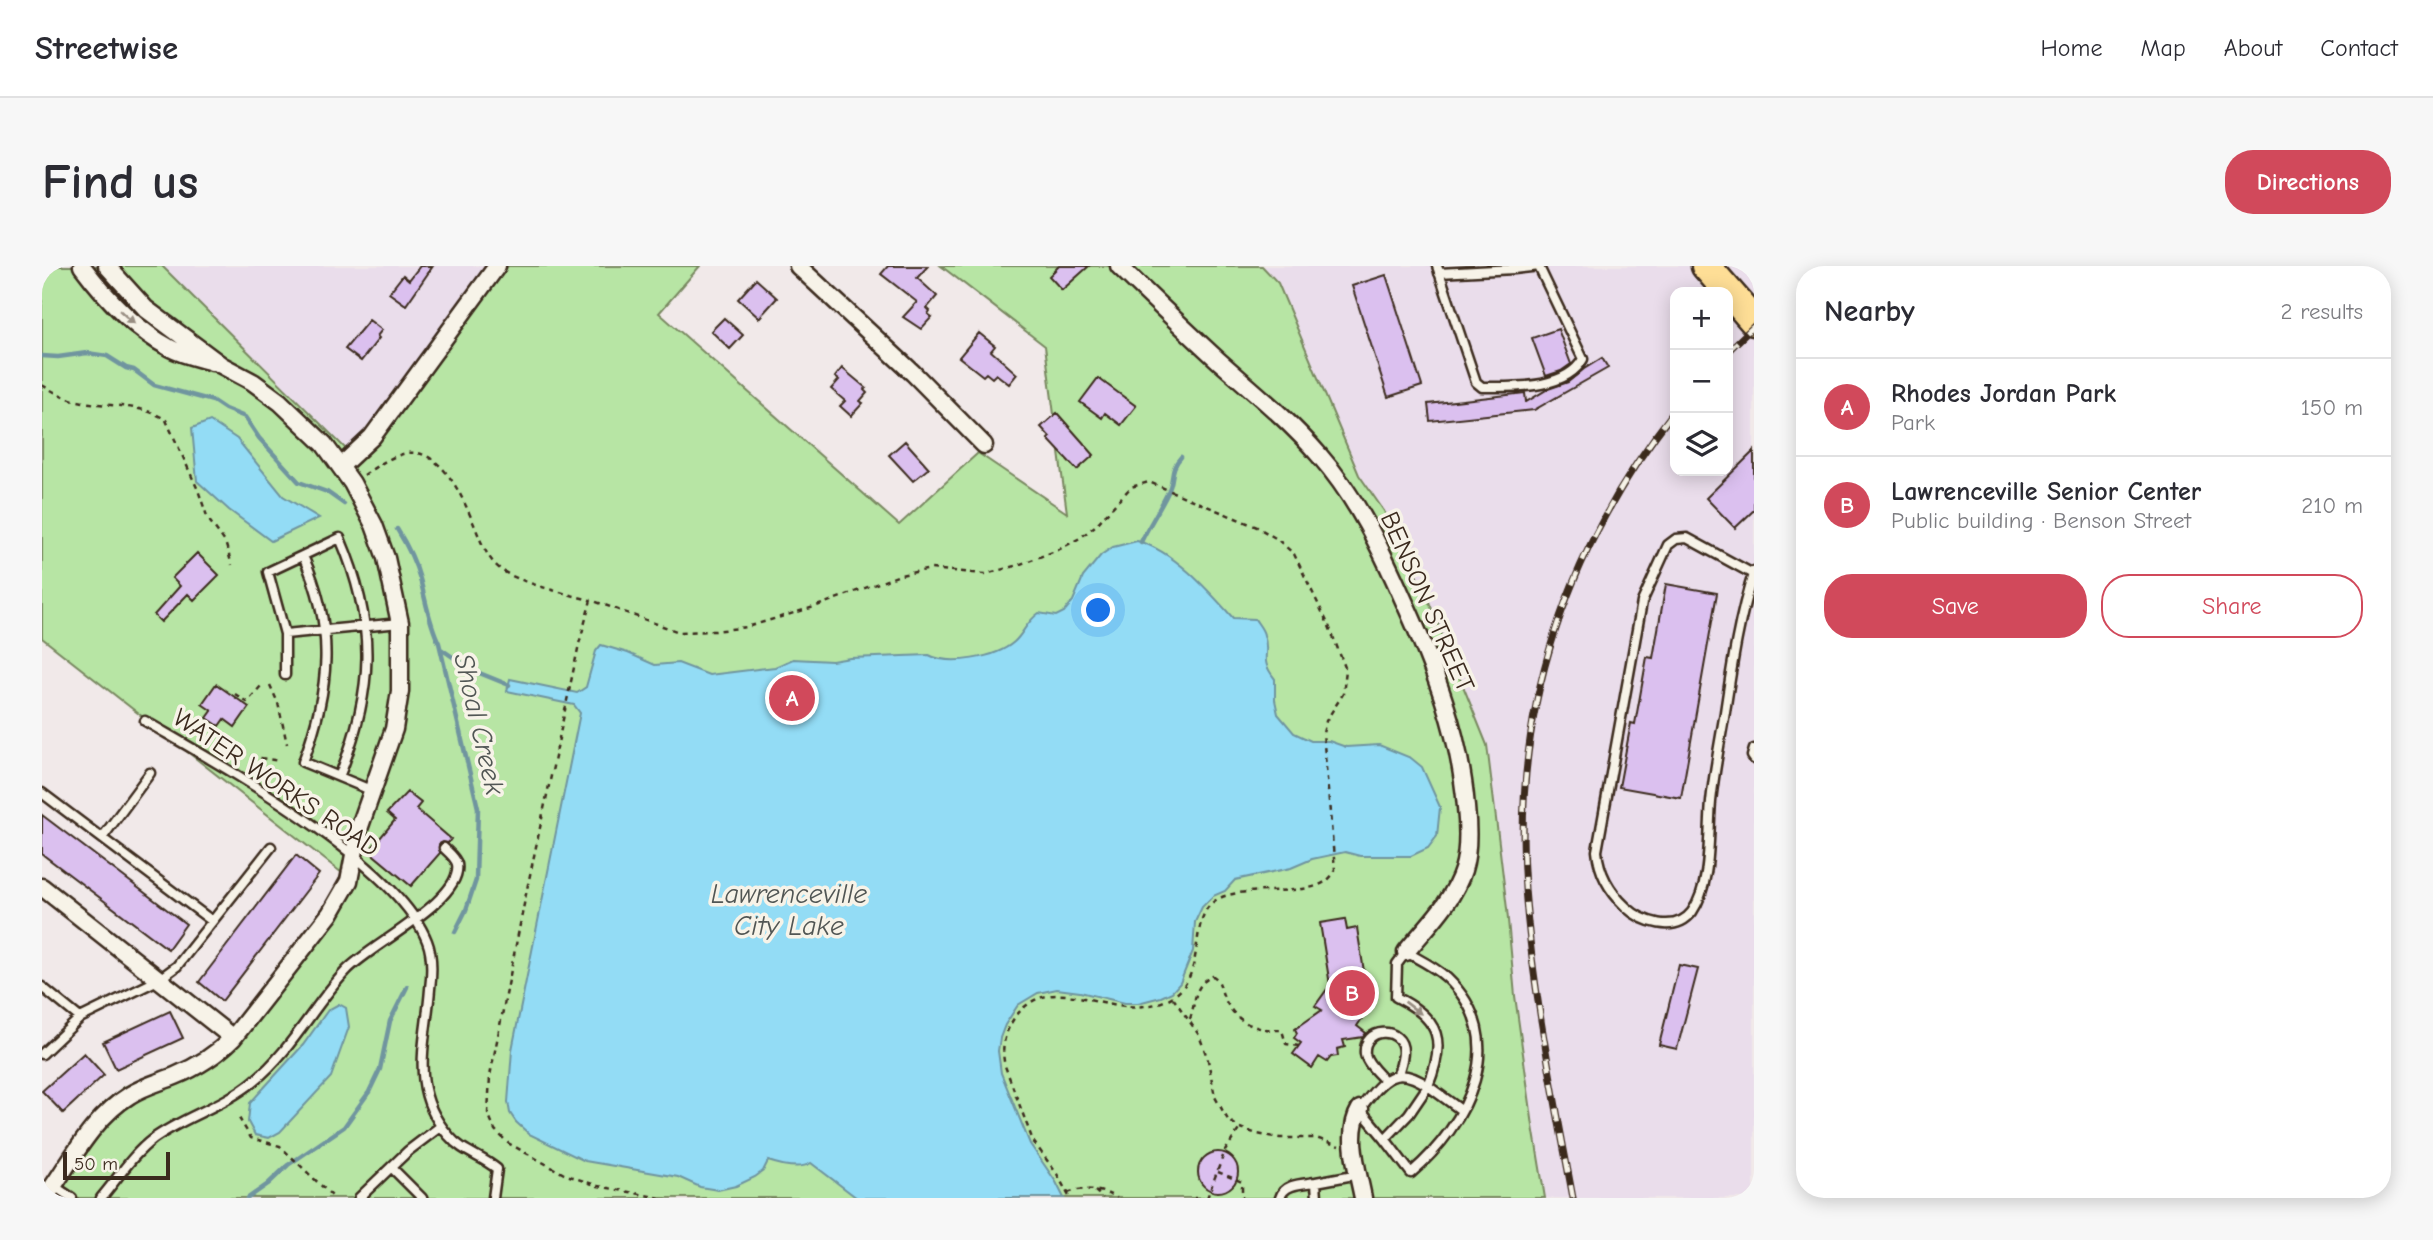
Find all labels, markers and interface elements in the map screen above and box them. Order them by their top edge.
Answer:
text: Streetwise [35,29,178,67]
text: Home [2041,34,2102,62]
text: Map [2140,34,2186,62]
text: About [2224,34,2282,62]
text: Contact [2320,34,2398,62]
button: Directions [2225,150,2391,214]
text: Find us [42,154,198,210]
map controls [1670,287,1733,476]
button: + [1670,287,1733,350]
text: Nearby [1824,294,1915,329]
text: 2 results [2281,298,2363,325]
one-way arrow [118,309,136,325]
button: − [1670,350,1733,413]
text: Rhodes Jordan Park [1891,379,2116,409]
text: A [1841,394,1853,421]
text: 150 m [2301,394,2363,421]
text: Park [1891,409,1935,436]
button: layers [1670,413,1733,476]
text: Lawrenceville Senior Center [1891,477,2201,507]
text: B [1840,492,1854,519]
text: 210 m [2301,492,2363,519]
street label: BENSON STREET [1374,507,1480,697]
text: Public building · Benson Street [1891,507,2191,534]
button: Save [1824,574,2087,638]
button: Share [2101,574,2363,638]
your location [1081,593,1115,627]
water label: Shoal Creek [447,650,511,798]
pin: A [769,672,815,724]
street label: WATER WORKS ROAD [167,703,385,863]
water label: Lawrenceville City Lake [711,878,867,942]
pin: B [1329,967,1375,1019]
one-way arrow [1404,1000,1422,1014]
scale bar [63,1149,170,1181]
text: 50 m [74,1153,118,1175]

